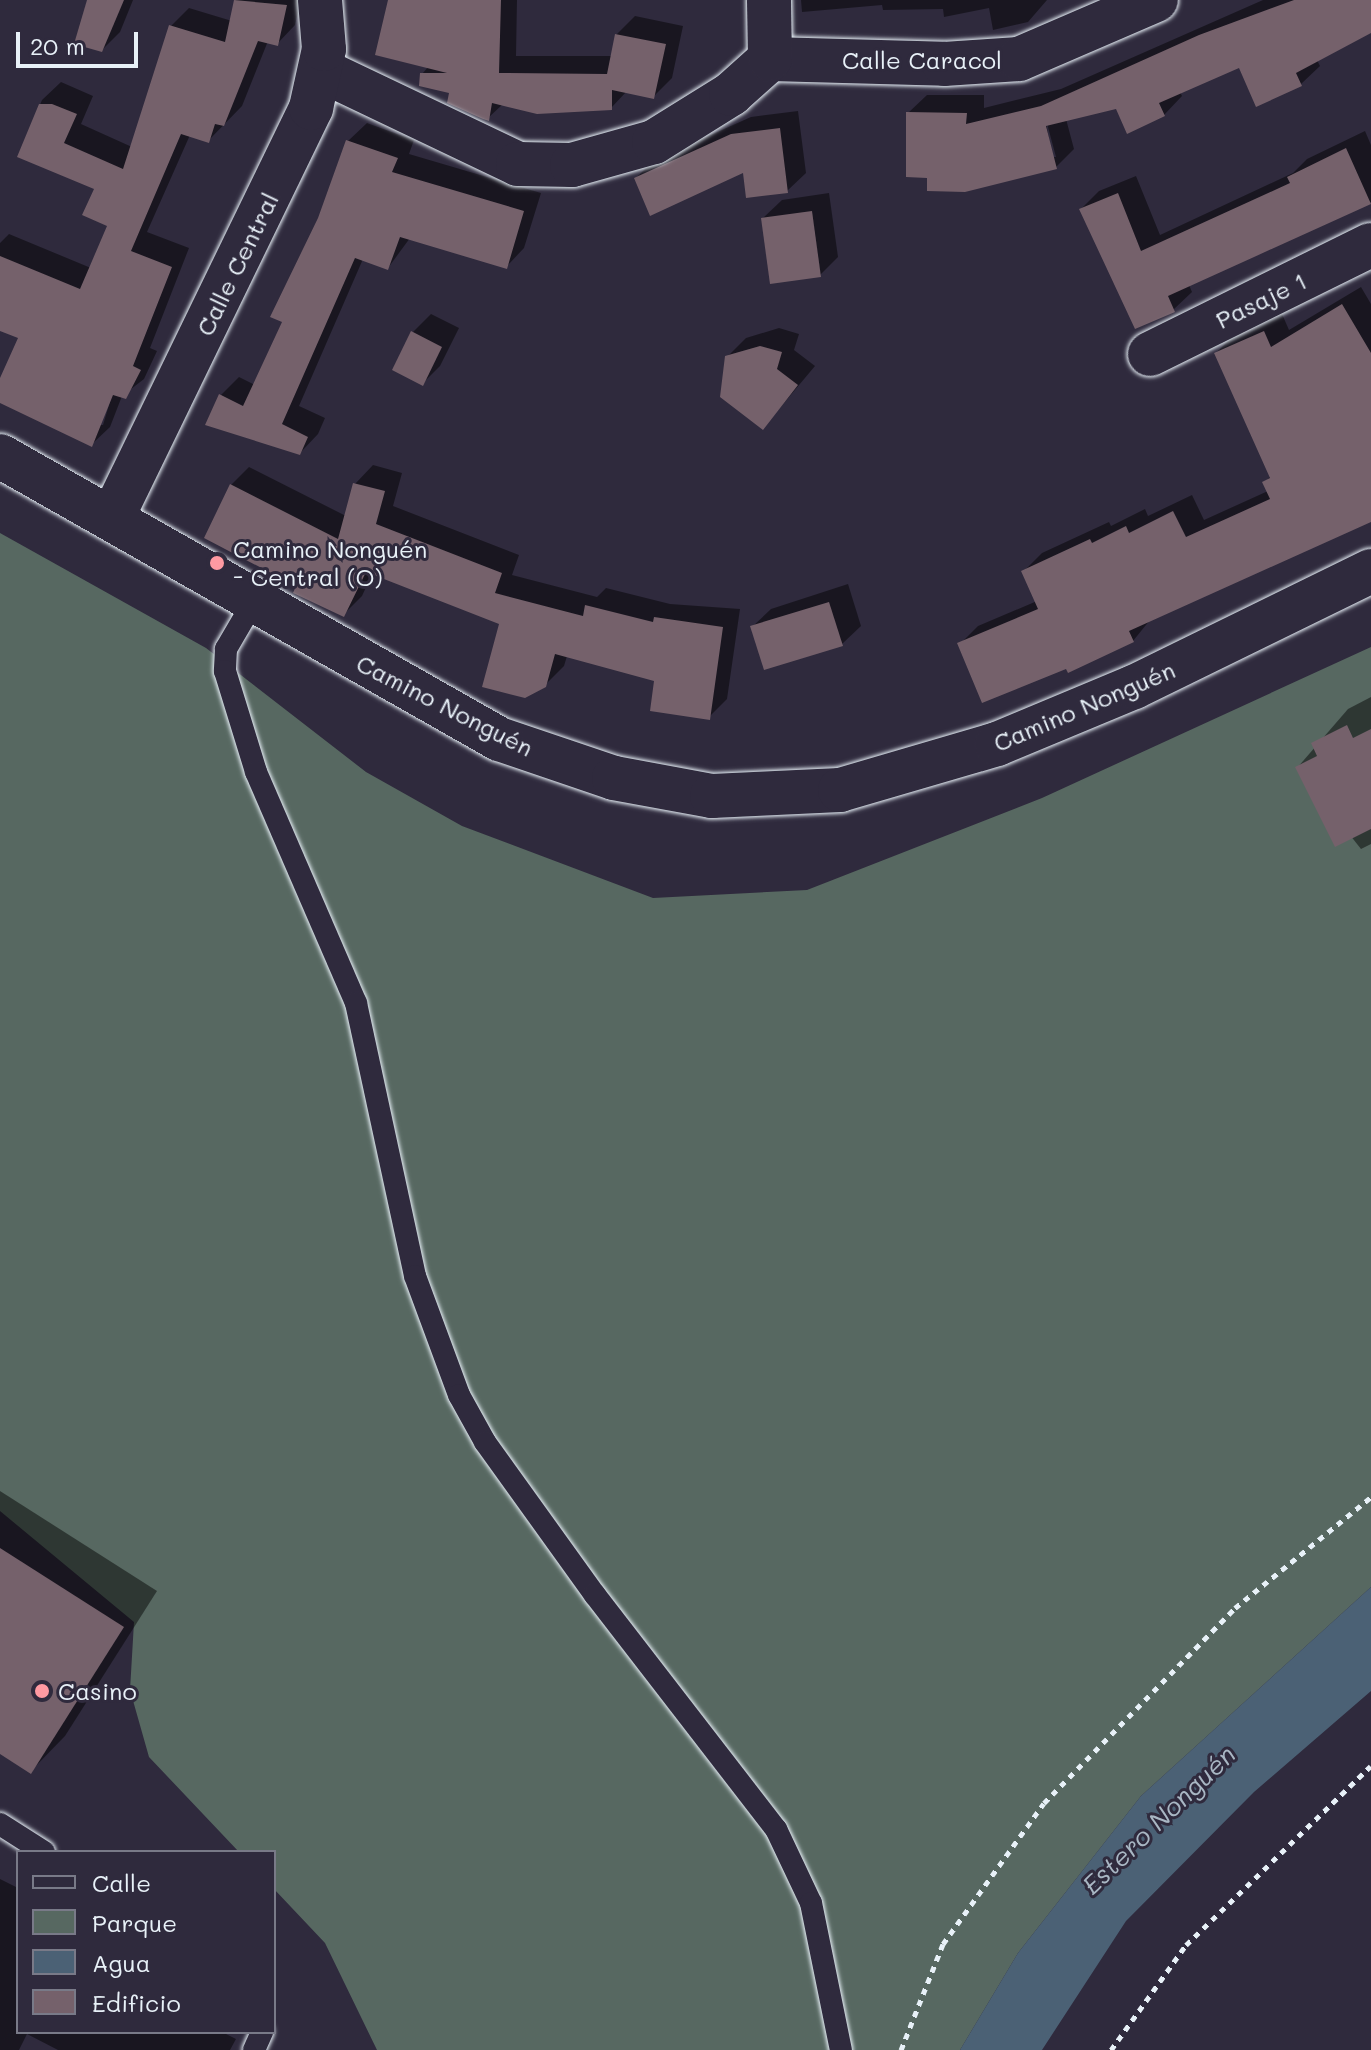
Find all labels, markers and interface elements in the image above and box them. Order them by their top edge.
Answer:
scale bar [20,16,142,66]
text: 20 m [30,30,85,61]
street label: Calle Caracol [842,46,1002,74]
street label: Calle Central [190,188,284,340]
street label: Pasaje 1 [1211,266,1311,334]
place label: Camino Nonguén - Central (O) [233,535,427,591]
marker: Camino Nonguén - Central (O) [208,554,226,572]
street label: Camino Nonguén [352,648,538,762]
street label: Camino Nonguén [989,655,1179,757]
place label: Casino [58,1677,137,1705]
marker: Casino [33,1682,51,1700]
water label: Estero Nonguén [1076,1739,1242,1901]
legend [16,1850,276,2034]
text: Calle [92,1867,151,1898]
text: Parque [92,1907,177,1938]
text: Agua [92,1947,151,1978]
text: Edificio [92,1987,181,2018]

